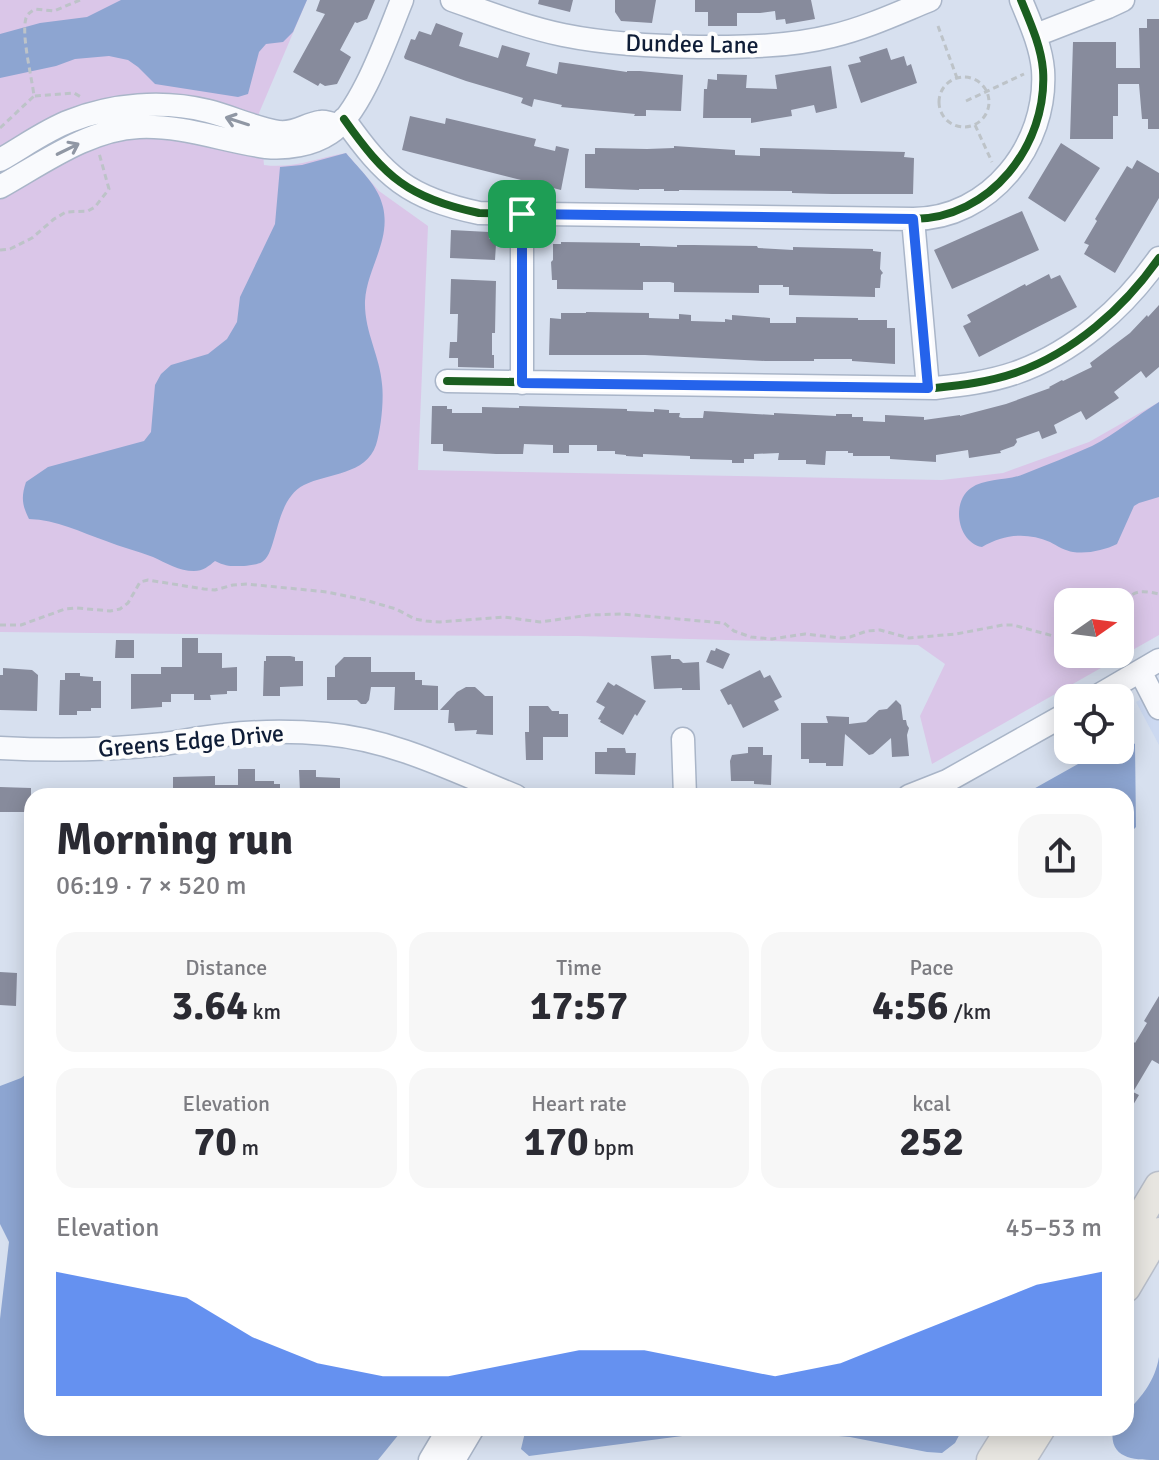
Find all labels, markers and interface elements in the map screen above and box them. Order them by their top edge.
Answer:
street label: Dundee Lane [625,28,759,60]
one-way arrow [225,112,250,127]
one-way arrow [56,141,80,156]
pin [488,180,556,248]
icon: arrive [500,192,544,236]
north arrow [1054,588,1134,668]
map controls [1054,588,1134,764]
button: locate [1054,684,1134,764]
street label: Greens Edge Drive [97,718,285,764]
text: Morning run [56,813,293,867]
button: share [1018,814,1102,898]
text: 06:19 · 7 × 520 m [56,870,247,902]
text: Distance [185,954,267,981]
text: Time [556,954,602,981]
text: Pace [909,954,954,981]
text: 3.64 [171,981,248,1031]
text: 17:57 [530,981,628,1031]
text: 4:56 [872,981,949,1031]
text: km [248,998,281,1025]
text: /km [949,998,991,1025]
text: Elevation [183,1090,270,1117]
text: Heart rate [531,1090,627,1117]
text: kcal [912,1090,951,1117]
text: 70 [194,1117,237,1167]
text: 170 [524,1117,589,1167]
text: 252 [899,1117,964,1167]
text: m [237,1134,259,1161]
text: bpm [589,1134,634,1161]
text: Elevation [56,1212,160,1244]
text: 45–53 m [1006,1212,1102,1244]

